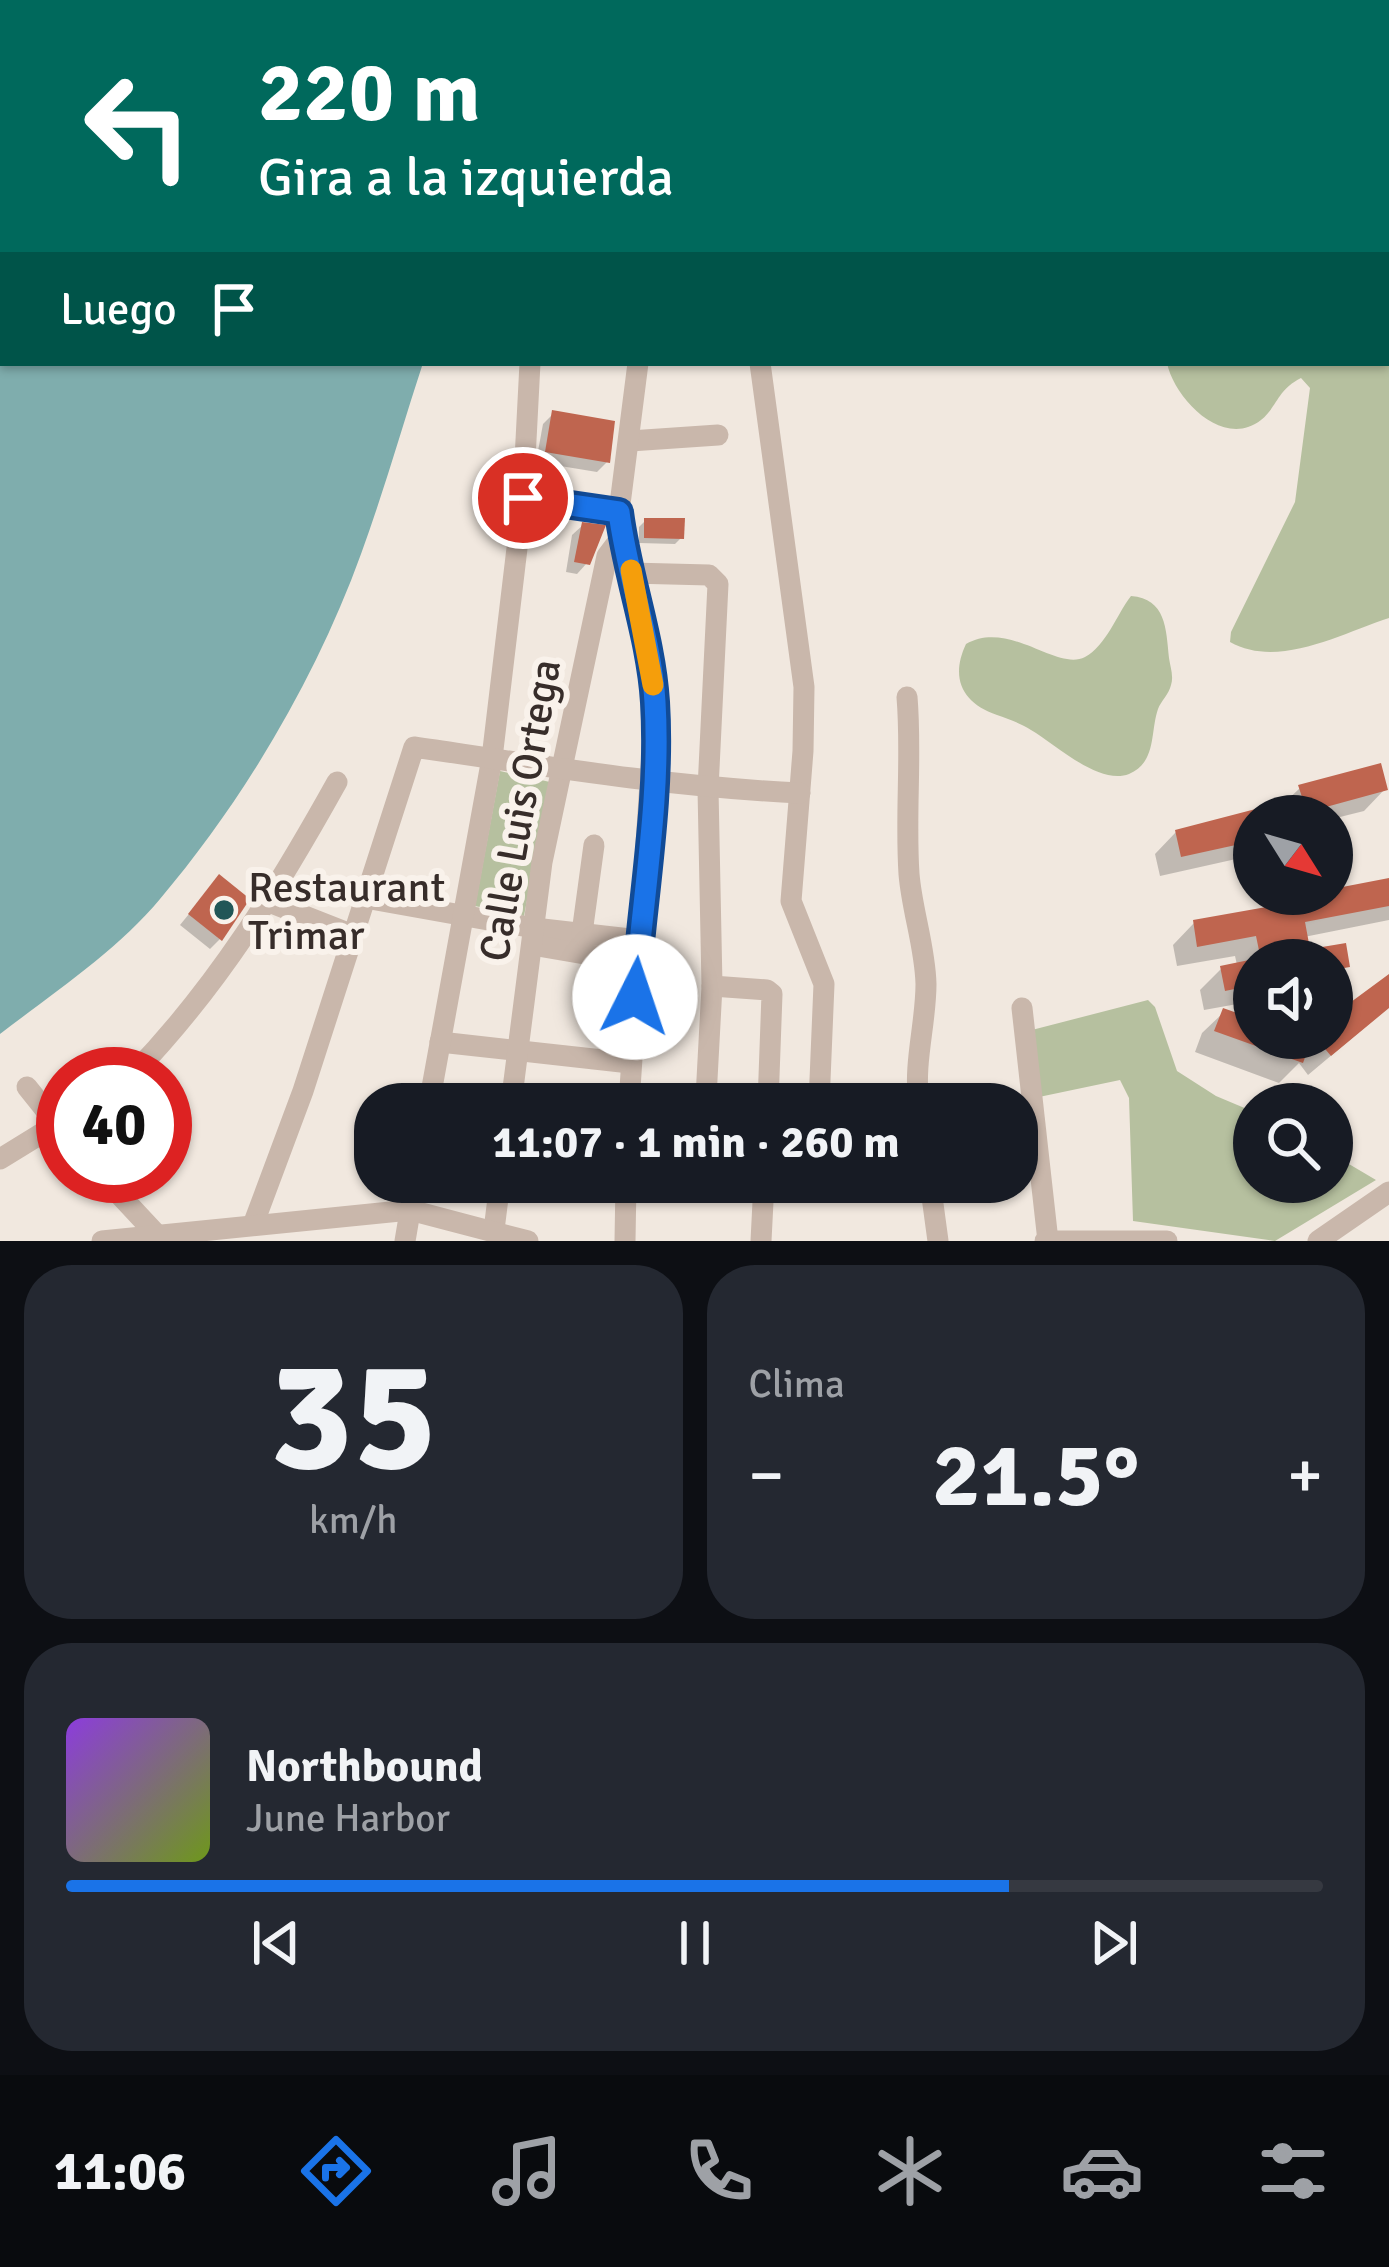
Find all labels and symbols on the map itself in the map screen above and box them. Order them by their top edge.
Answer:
pin [472,447,574,549]
street label: Calle Luis Ortega [469,655,572,965]
north arrow [1233,795,1353,915]
place label: Restaurant Trimar [248,862,445,961]
marker: Restaurant Trimar [211,897,237,923]
position arrow [572,934,698,1060]
speed limit sign: 40 [36,1047,192,1203]

